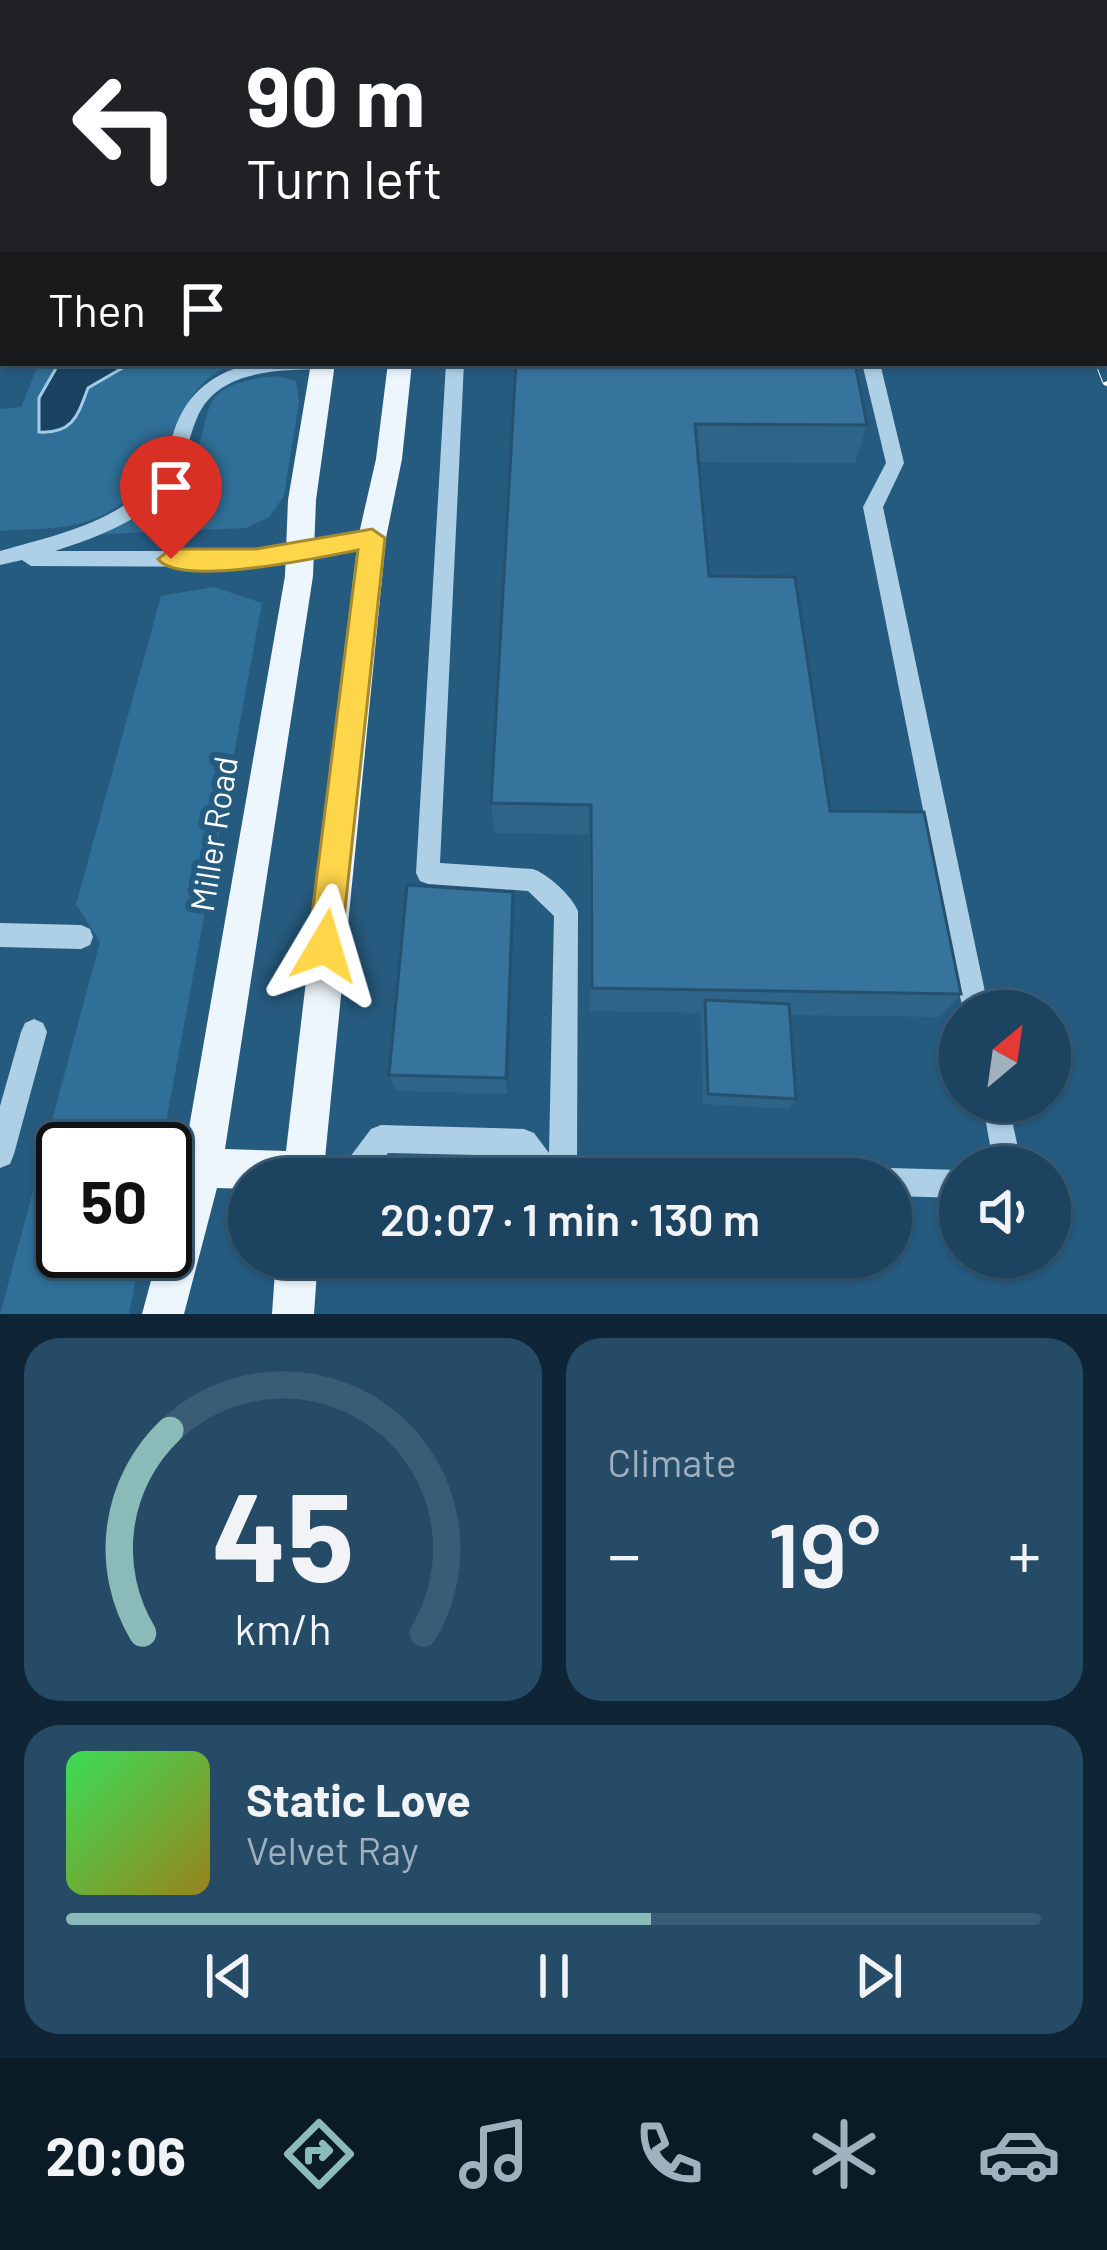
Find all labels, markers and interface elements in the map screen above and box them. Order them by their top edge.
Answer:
text: 90 m [246,43,425,144]
icon: left [48,48,204,204]
text: Turn left [246,145,443,210]
icon: arrive [170,276,236,342]
text: Then [48,282,146,336]
pin [120,436,222,559]
icon: arrive [138,454,204,520]
street label: Miller Road [181,753,245,914]
position arrow [262,883,388,1009]
north arrow [939,990,1071,1122]
map controls [939,990,1071,1278]
speed limit sign: 50 [36,1122,192,1278]
button: sound [939,1146,1071,1278]
text: 20:07 · 1 min · 130 m [380,1191,760,1245]
text: Climate [608,1438,737,1485]
text: 45 [211,1457,354,1607]
text: 19° [768,1498,881,1606]
text: − [608,1513,641,1592]
text: + [1008,1513,1041,1592]
text: km/h [234,1601,331,1653]
text: Static Love [246,1772,471,1826]
text: Velvet Ray [246,1826,419,1873]
icon: previous [196,1943,262,2009]
icon: pause [521,1943,587,2009]
icon: next [846,1943,912,2009]
icon: directions [277,2112,361,2196]
icon: music [452,2112,536,2196]
icon: phone [627,2112,711,2196]
icon: climate [802,2112,886,2196]
icon: car [977,2112,1061,2196]
text: 20:06 [46,2122,186,2187]

